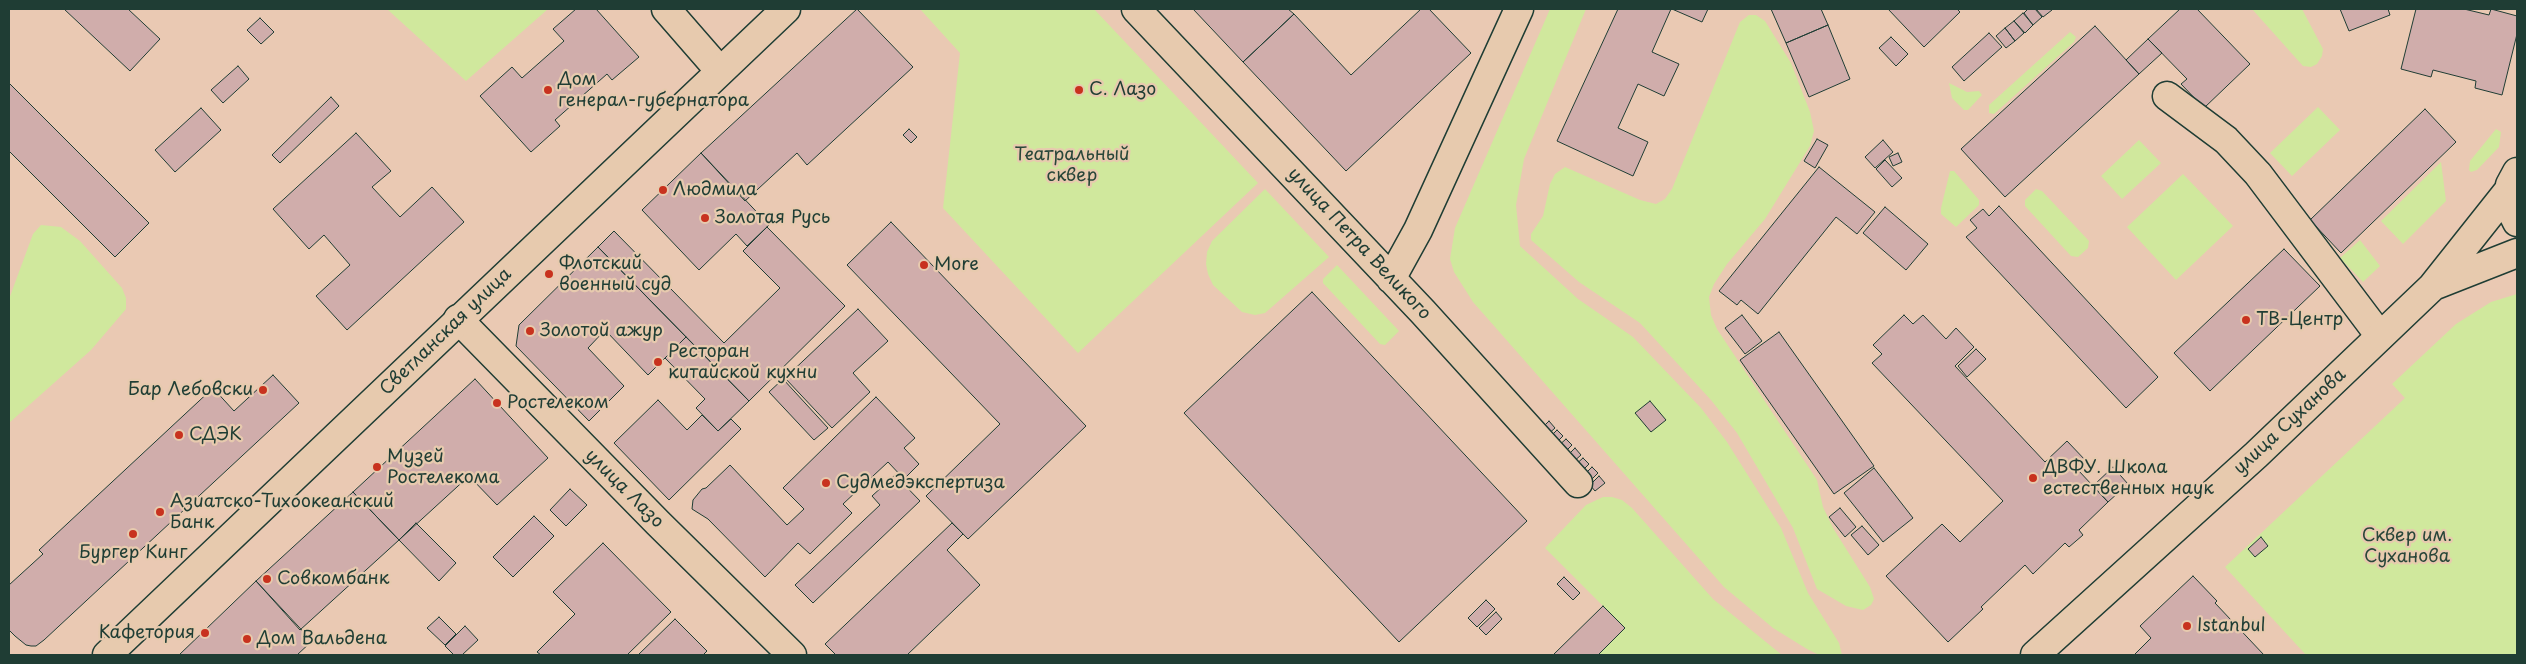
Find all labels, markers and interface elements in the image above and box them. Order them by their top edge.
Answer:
place label: Дом генерал-губернатора [558,69,749,112]
place label: С. Лазо [1089,79,1156,101]
marker: Дом генерал-губернатора [542,84,554,96]
marker: С. Лазо [1073,84,1085,96]
park label: Театральный сквер [1014,144,1130,186]
street label: улица Петра Великого [1283,163,1435,325]
place label: Людмила [673,179,757,201]
marker: Людмила [657,184,669,196]
place label: Золотая Русь [715,207,830,229]
marker: Золотая Русь [699,212,711,224]
place label: Флотский военный суд [559,253,671,296]
place label: More [934,254,979,276]
marker: More [918,259,930,271]
street label: Светланская улица [376,264,516,400]
marker: Флотский военный суд [543,268,555,280]
place label: ТВ-Центр [2256,309,2343,331]
marker: ТВ-Центр [2240,314,2252,326]
place label: Золотой ажур [540,320,663,342]
marker: Золотой ажур [524,325,536,337]
place label: Ресторан китайской кухни [668,341,818,384]
marker: Ресторан китайской кухни [652,356,664,368]
street label: улица Суханова [2229,364,2351,480]
place label: Бар Лебовски [128,379,253,401]
marker: Бар Лебовски [257,384,269,396]
place label: Ростелеком [507,392,609,414]
marker: Ростелеком [491,397,503,409]
place label: СДЭК [189,424,242,446]
marker: СДЭК [173,429,185,441]
street label: улица Лазо [580,445,668,533]
place label: Музей Ростелекома [387,446,500,488]
place label: ДВФУ. Школа естественных наук [2043,457,2214,499]
marker: Музей Ростелекома [371,461,383,473]
place label: Судмедэкспертиза [836,472,1005,494]
marker: ДВФУ. Школа естественных наук [2027,472,2039,484]
marker: Судмедэкспертиза [820,477,832,489]
place label: Азиатско-Тихоокеанский Банк [170,491,394,534]
marker: Азиатско-Тихоокеанский Банк [154,506,166,518]
park label: Сквер им. Суханова [2362,525,2452,568]
marker: Бургер Кинг [127,528,139,540]
place label: Бургер Кинг [79,542,187,564]
place label: Совкомбанк [277,568,389,590]
marker: Совкомбанк [261,573,273,585]
place label: Istanbul [2197,615,2265,637]
marker: Istanbul [2181,620,2193,632]
place label: Кафетория [99,622,195,644]
marker: Кафетория [199,627,211,639]
place label: Дом Вальдена [257,628,387,650]
marker: Дом Вальдена [241,633,253,645]

